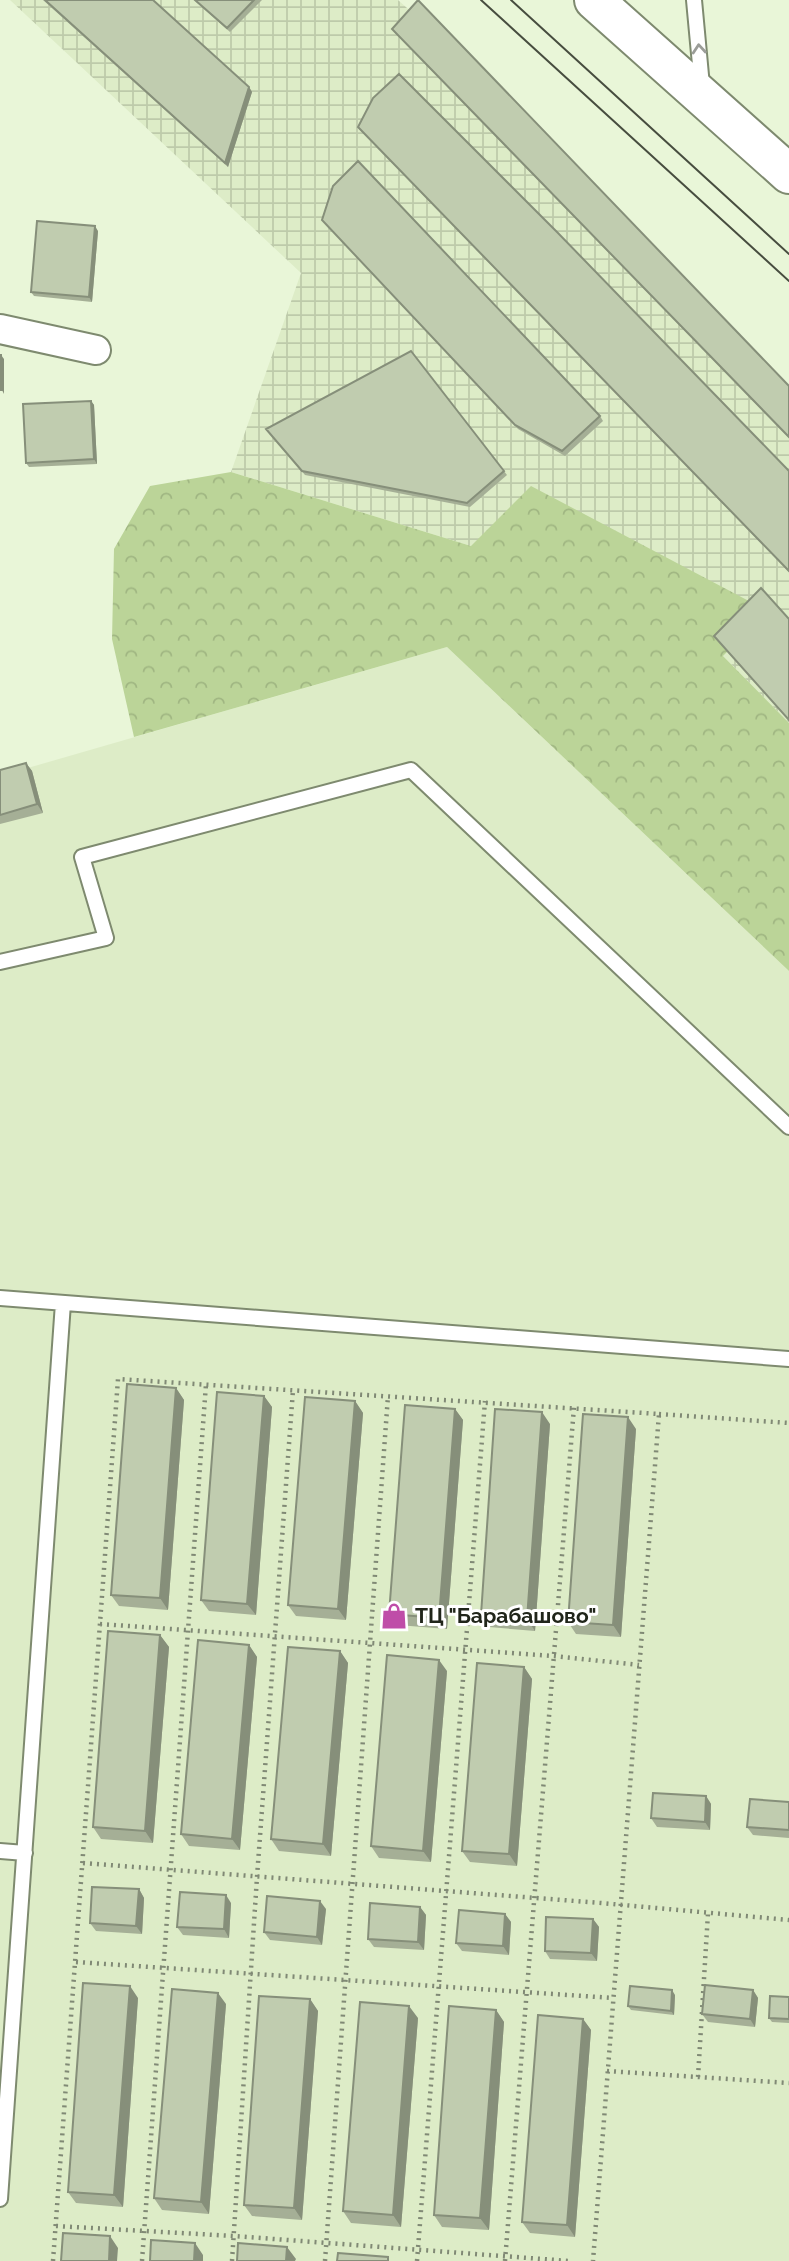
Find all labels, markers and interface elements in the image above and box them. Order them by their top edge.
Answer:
one-way arrow [692,43,707,54]
shop icon: ТЦ "Барабашово" [379,1601,409,1631]
place label: ТЦ "Барабашово" [415,1603,597,1628]

